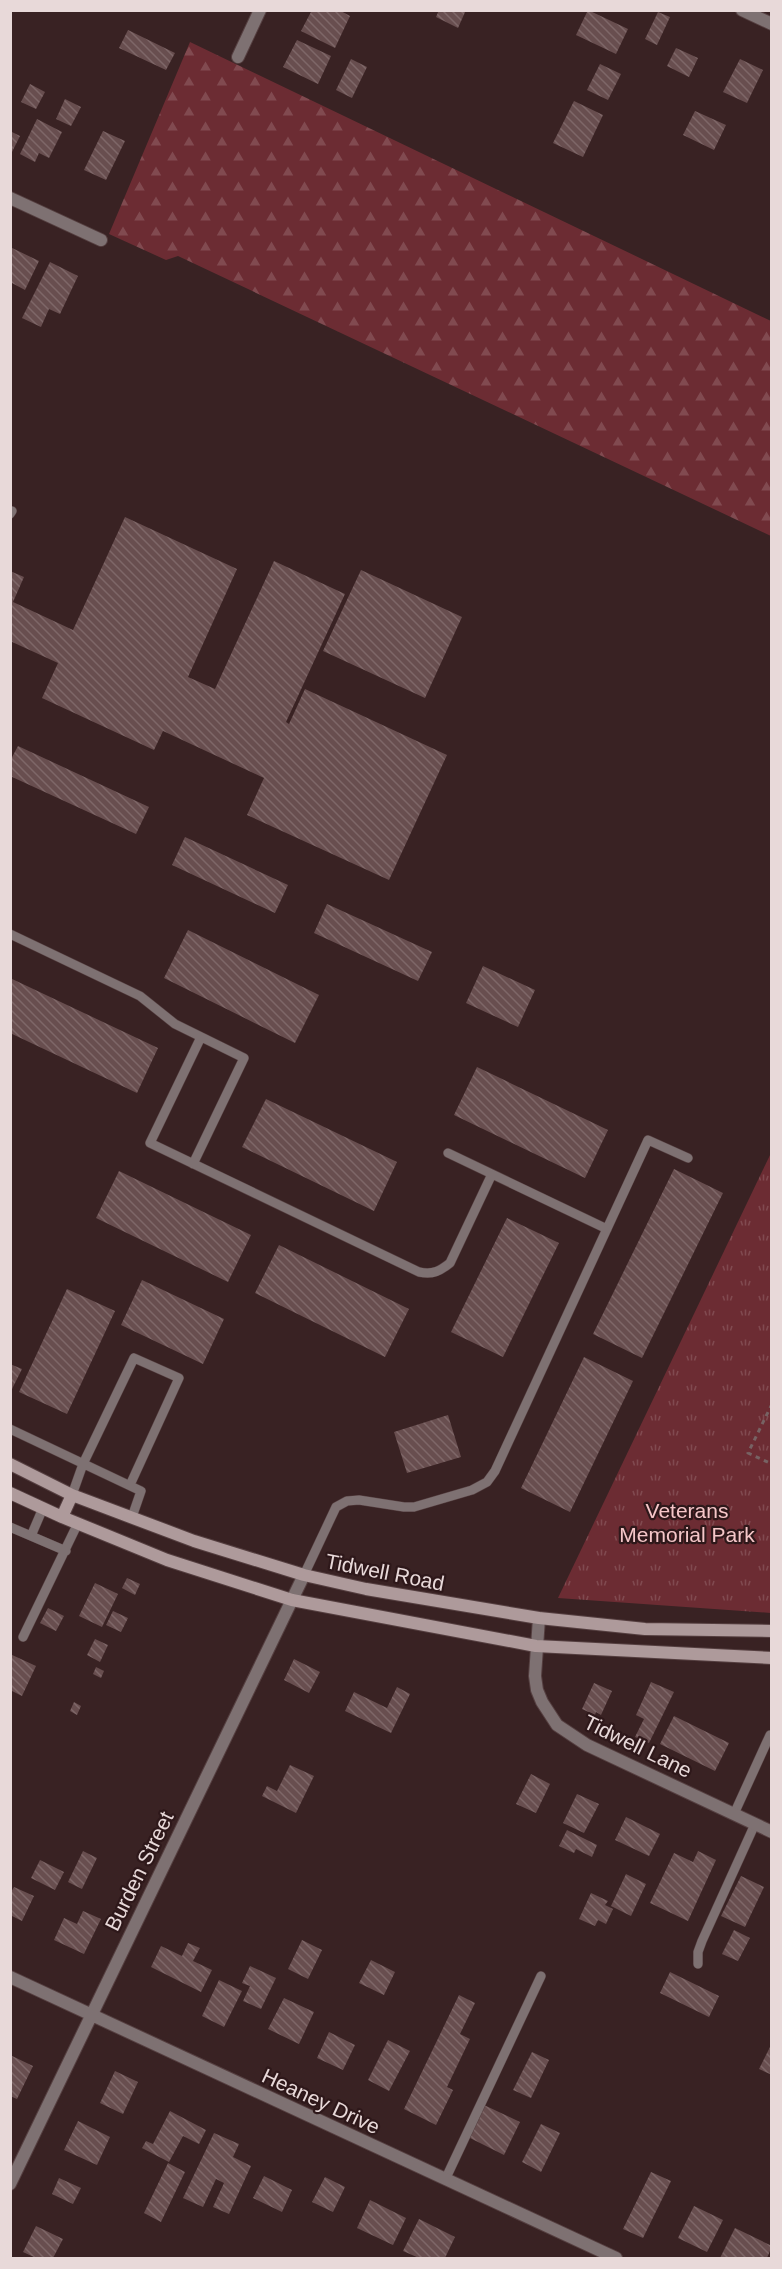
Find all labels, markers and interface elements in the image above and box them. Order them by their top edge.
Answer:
park label: Veterans Memorial Park [619,1499,755,1546]
street label: Tidwell Road [324,1549,446,1595]
street label: Tidwell Lane [580,1710,696,1782]
street label: Burden Street [100,1808,178,1934]
street label: Heaney Drive [258,2064,384,2138]

